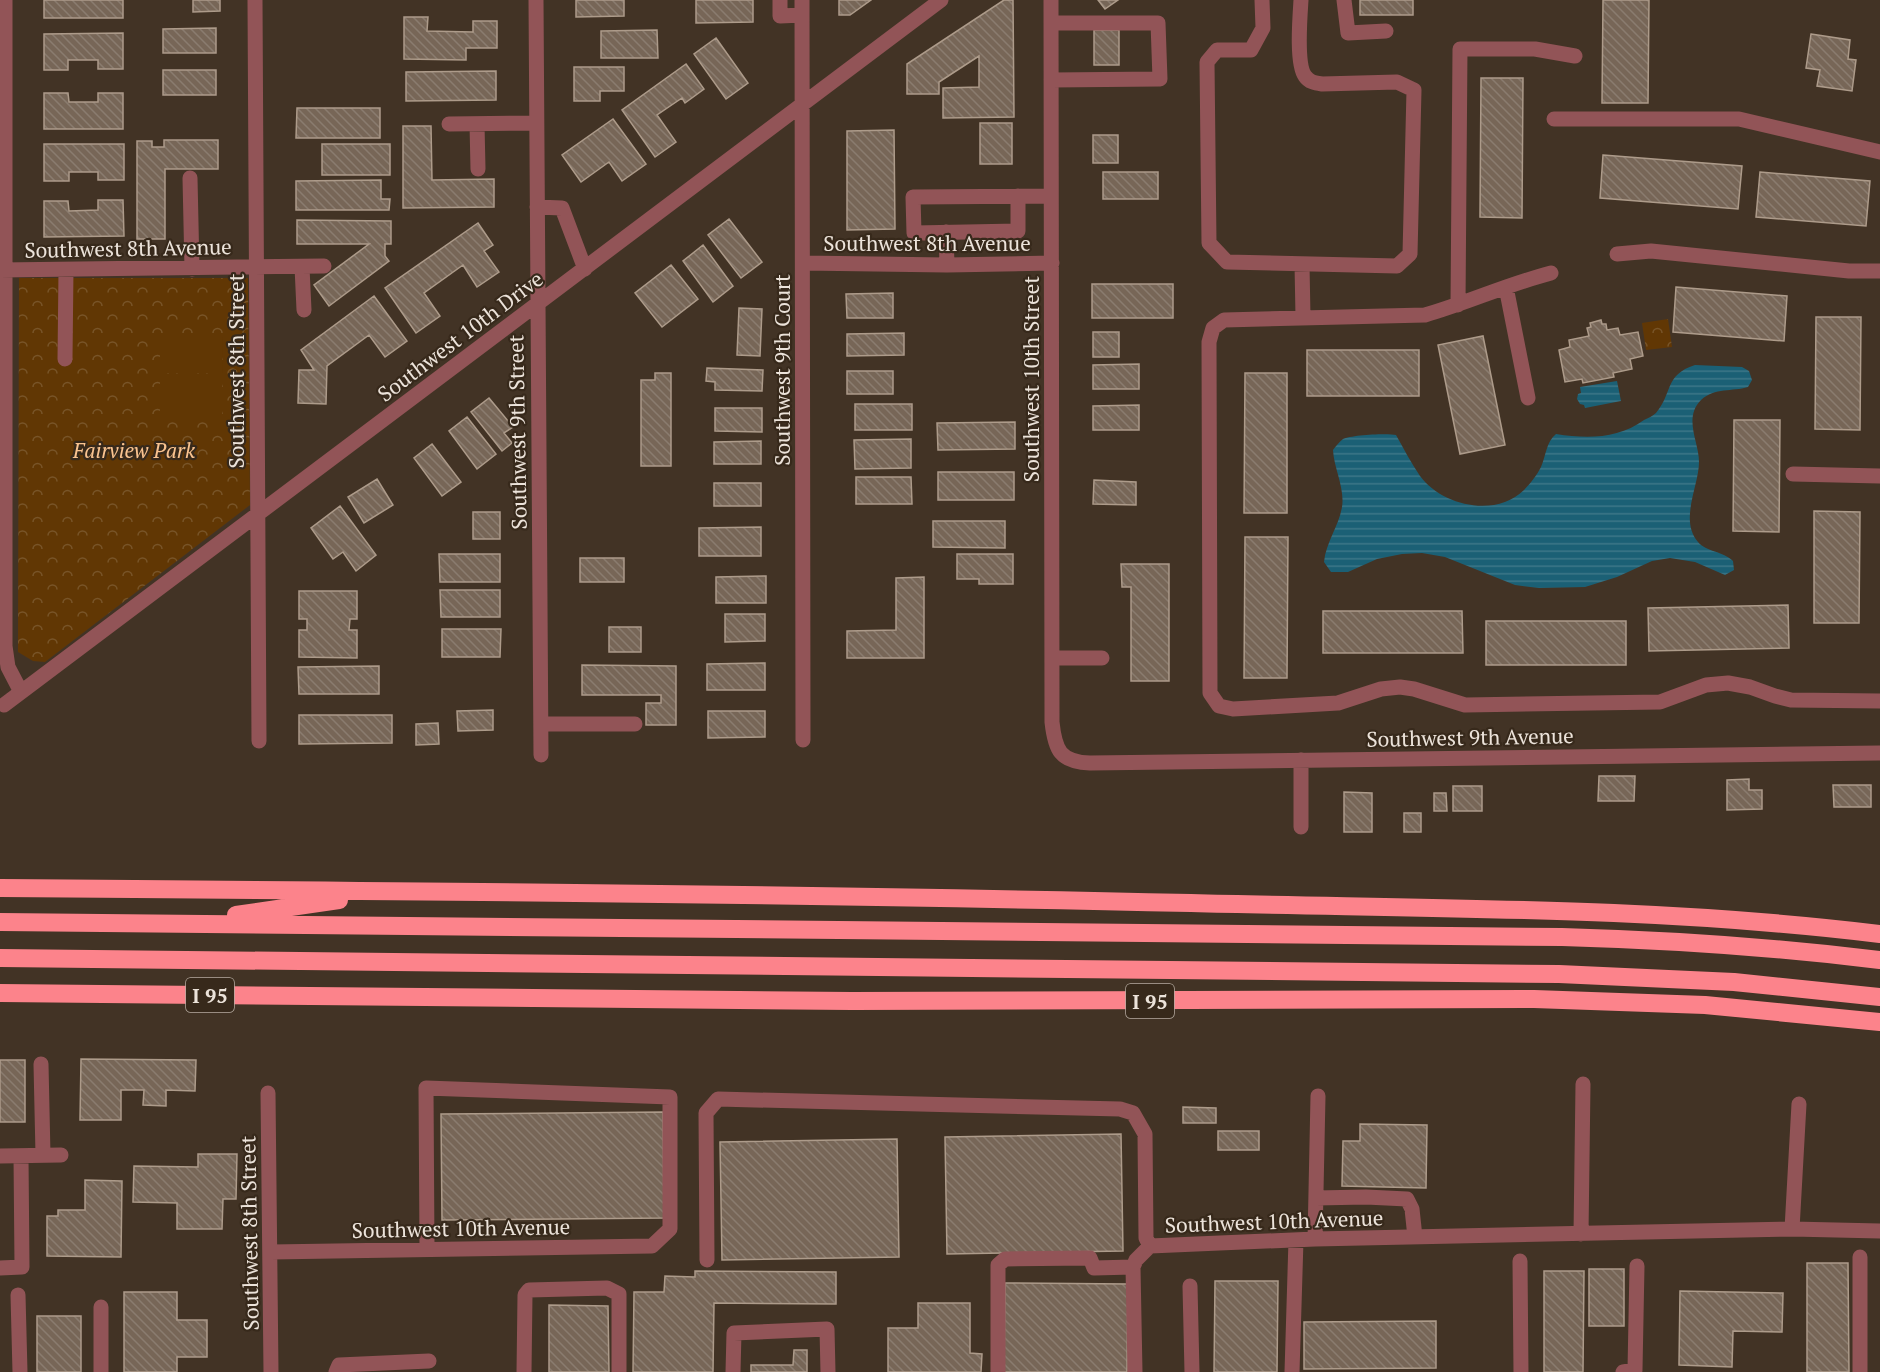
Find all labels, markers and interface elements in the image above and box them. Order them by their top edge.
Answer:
street label: Southwest 8th Avenue [823,229,1031,257]
street label: Southwest 8th Avenue [24,232,232,264]
street label: Southwest 10th Drive [372,265,548,407]
street label: Southwest 8th Street [222,273,250,469]
street label: Southwest 9th Court [768,274,796,466]
street label: Southwest 10th Street [1017,276,1045,482]
street label: Southwest 9th Street [501,334,533,530]
park label: Fairview Park [72,436,196,464]
street label: Southwest 9th Avenue [1366,721,1574,753]
road number: I 95 [186,978,234,1012]
road number: I 95 [1126,984,1174,1018]
street label: Southwest 8th Street [233,1135,265,1331]
street label: Southwest 10th Avenue [1164,1203,1384,1239]
street label: Southwest 10th Avenue [351,1212,571,1244]

